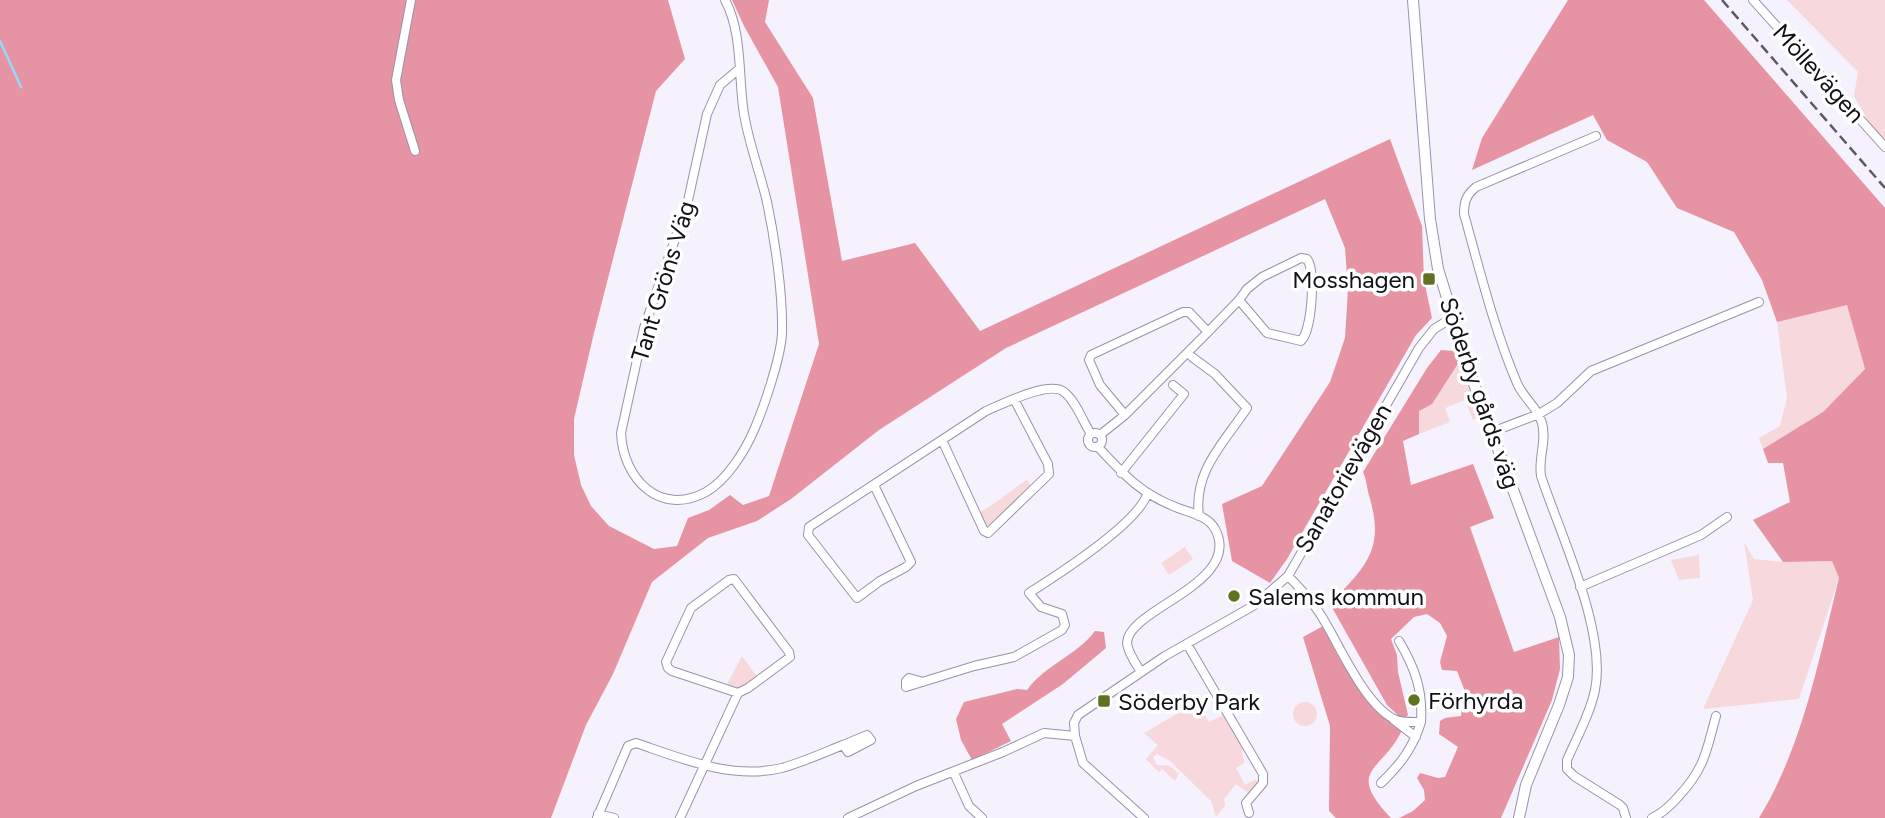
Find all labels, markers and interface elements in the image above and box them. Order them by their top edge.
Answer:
street label: Möllevägen [1767,18,1871,128]
street label: Tant Gröns Väg [625,197,701,365]
place label: Mosshagen [1292,265,1415,294]
marker: Mosshagen [1421,271,1437,287]
street label: Söderby gårds väg [1434,293,1526,493]
street label: Sanatorievägen [1289,398,1397,558]
place label: Salems kommun [1248,582,1424,611]
marker: Salems kommun [1226,588,1242,604]
place label: Förhyrda [1428,686,1523,715]
place label: Söderby Park [1118,687,1260,716]
marker: Förhyrda [1406,692,1422,708]
marker: Söderby Park [1096,693,1112,709]

